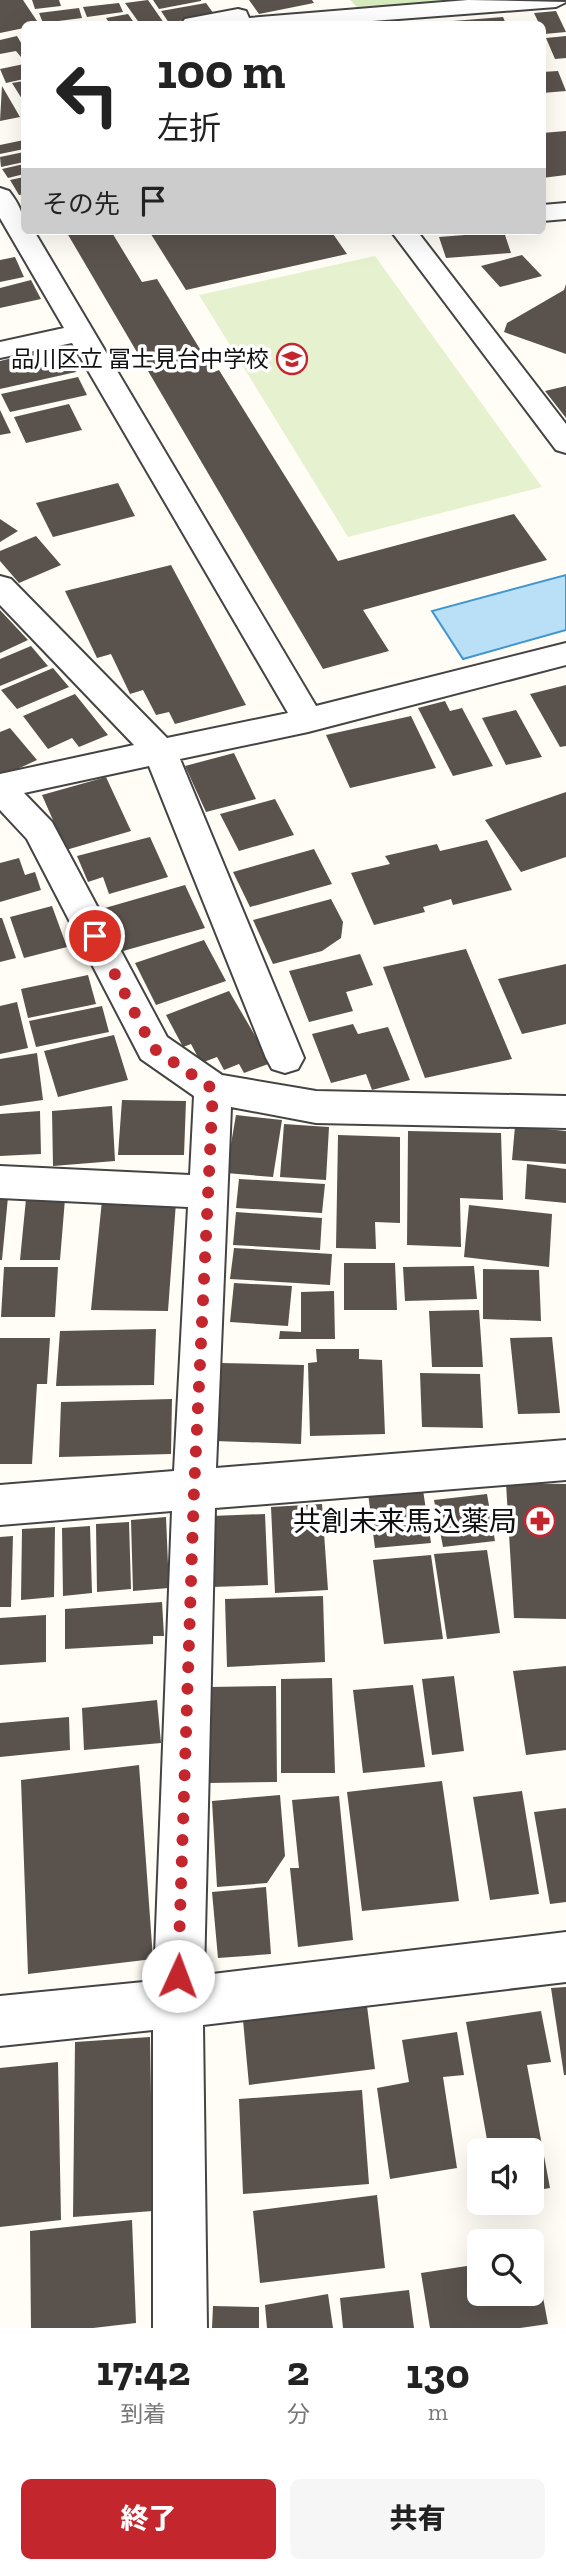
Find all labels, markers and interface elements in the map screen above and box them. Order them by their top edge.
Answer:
text: 100 m [157,42,285,101]
icon: left [42,49,133,140]
text: 左折 [157,109,221,147]
icon: arrive [134,182,172,220]
text: その先 [42,188,120,220]
school or university icon: 品川区立 冨士見台中学校 [275,342,309,376]
place label: 品川区立 冨士見台中学校 [11,345,269,373]
pin [65,906,125,966]
icon: arrive [76,917,114,955]
pharmacy icon: 共創未来馬込薬局 [523,1504,557,1538]
place label: 共創未来馬込薬局 [293,1505,517,1538]
position arrow [141,1939,215,2013]
map controls [467,2138,544,2306]
button: sound [467,2138,544,2215]
button: search [467,2229,544,2306]
text: 17:42 [96,2345,190,2396]
text: 2 [287,2345,309,2396]
text: 130 [406,2348,470,2399]
text: m [428,2398,448,2426]
text: 到着 [120,2400,166,2428]
text: 分 [287,2400,310,2428]
button: 終了 [21,2479,276,2559]
button: 共有 [290,2479,545,2559]

